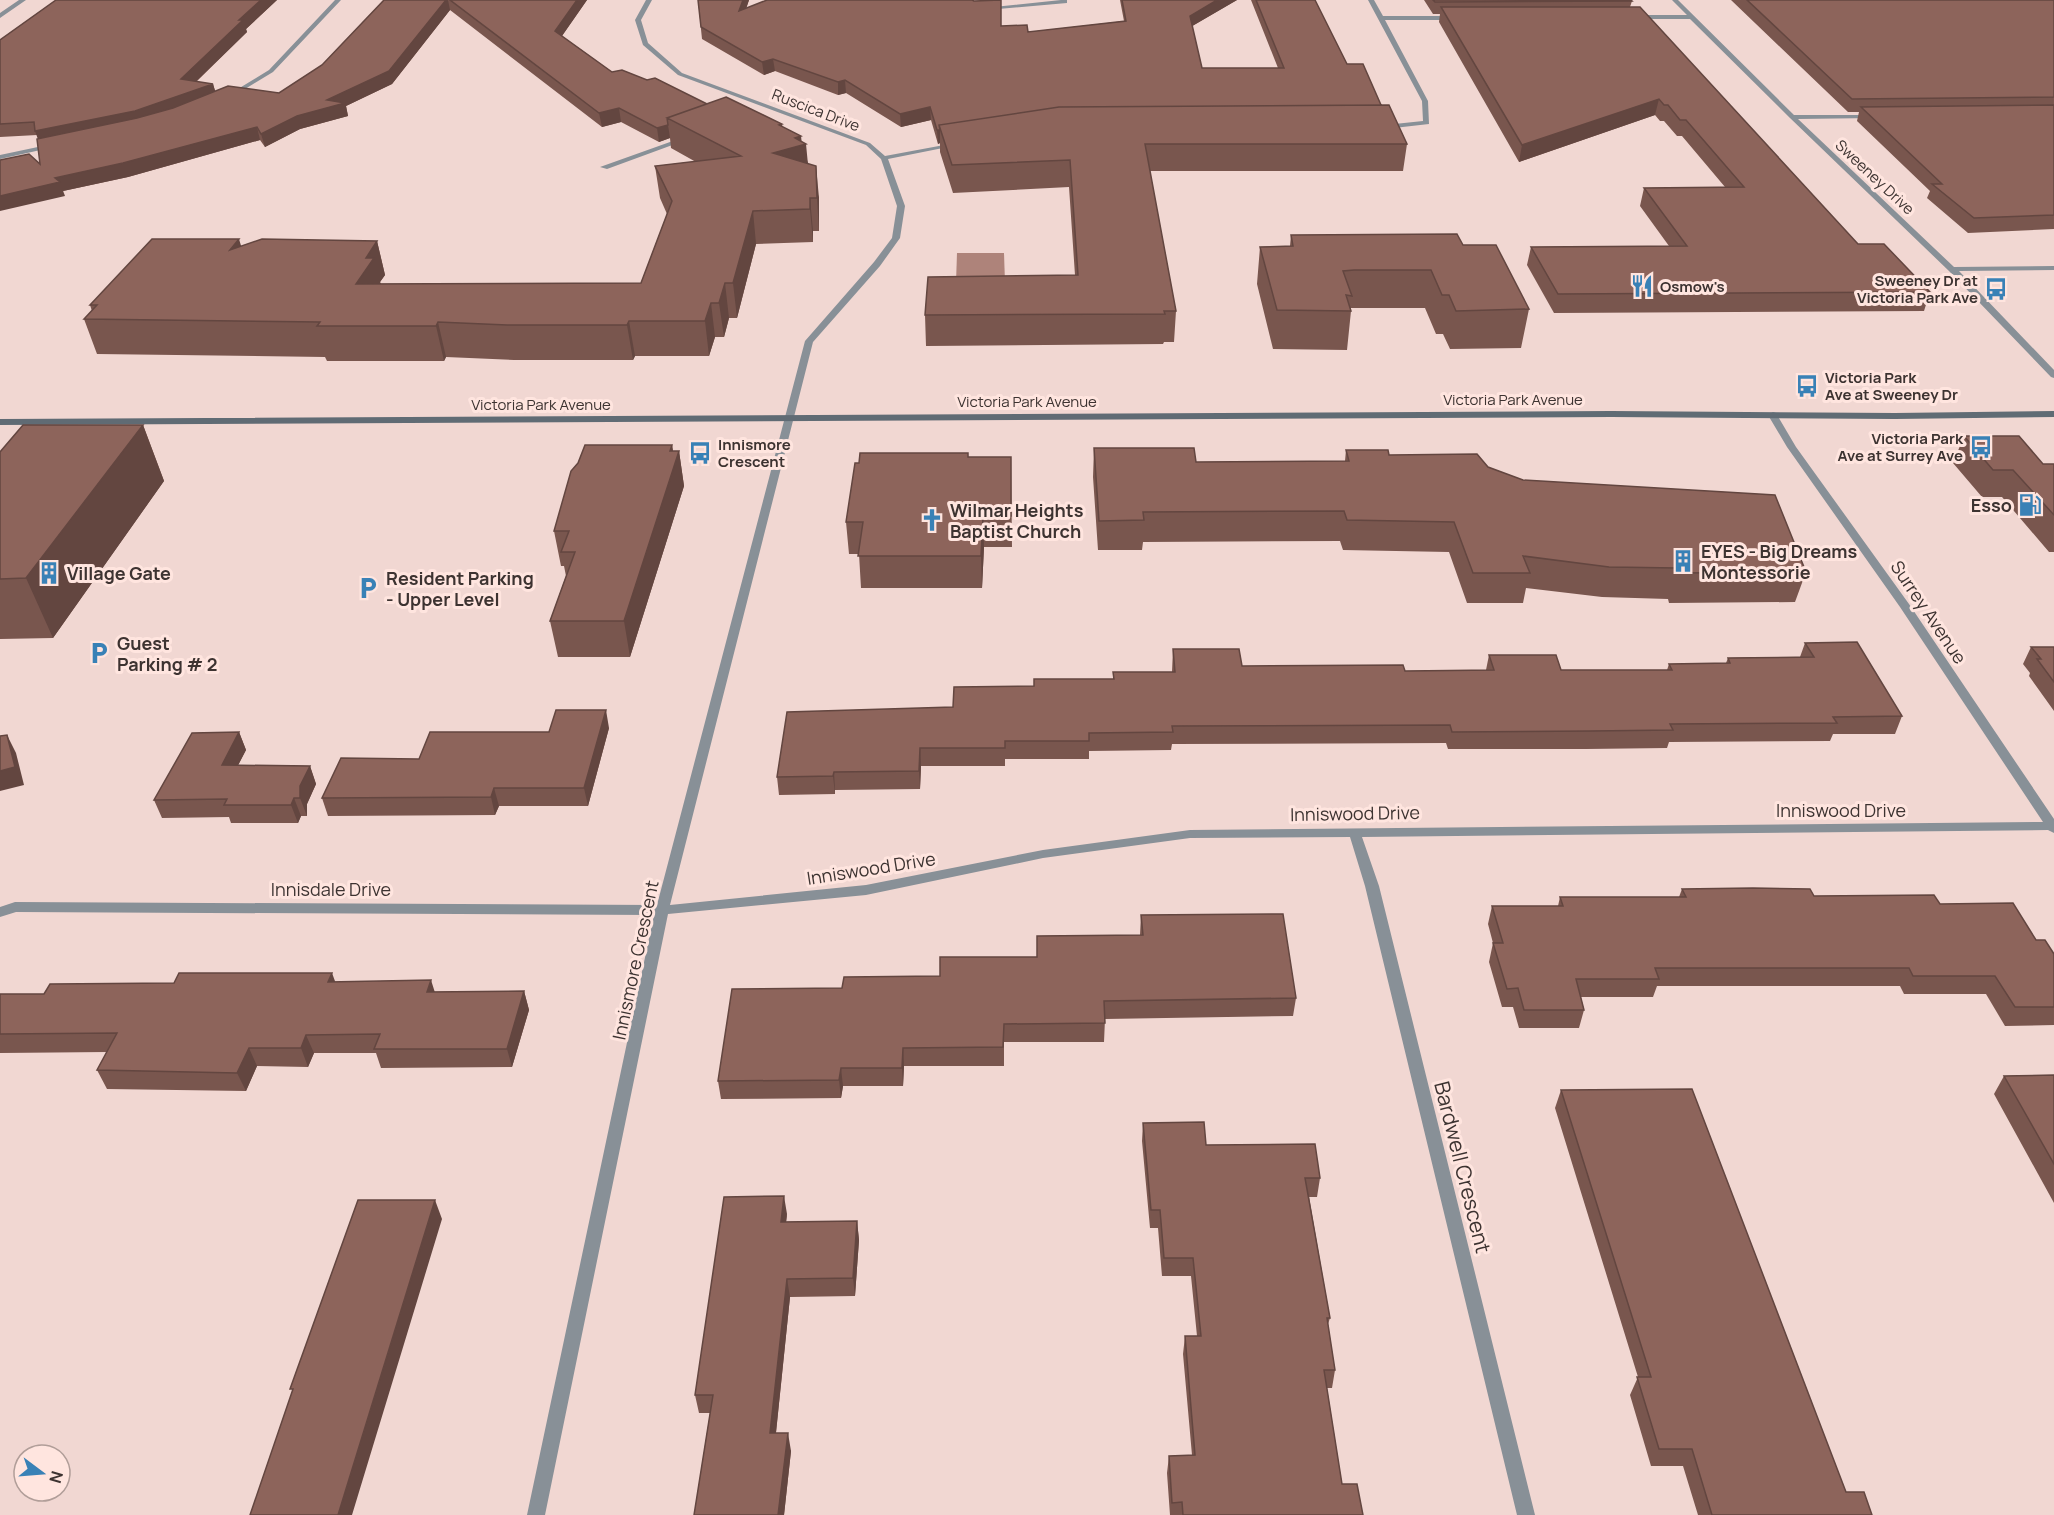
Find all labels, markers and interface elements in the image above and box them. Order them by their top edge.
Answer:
street label: Ruscica Drive [769,84,863,136]
street label: Sweeney Drive [1831,135,1919,219]
place label: Sweeney Dr at Victoria Park Ave [1857,270,1978,308]
restaurant icon: Osmow's [1629,273,1655,299]
place label: Osmow's [1660,276,1725,297]
bus stop icon: Sweeney Dr at Victoria Park Ave [1983,276,2009,302]
place label: Victoria Park Ave at Sweeney Dr [1825,367,1958,405]
bus stop icon: Victoria Park Ave at Sweeney Dr [1794,373,1820,399]
street label: Victoria Park Avenue [1443,389,1583,410]
street label: Victoria Park Avenue [957,391,1097,412]
street label: Victoria Park Avenue [471,394,611,415]
place label: Victoria Park Ave at Surrey Ave [1838,428,1964,466]
place label: Innismore Crescent [718,434,791,472]
bus stop icon: Victoria Park Ave at Surrey Ave [1968,434,1994,460]
bus stop icon: Innismore Crescent [687,440,713,466]
fuel station icon: Esso [2017,492,2043,518]
place label: Esso [1971,493,2012,517]
place label: Wilmar Heights Baptist Church [950,498,1084,543]
church icon: Wilmar Heights Baptist Church [919,507,945,533]
place label: EYES - Big Dreams Montessorie [1701,539,1857,584]
building icon: EYES - Big Dreams Montessorie [1670,548,1696,574]
street label: Surrey Avenue [1886,556,1972,668]
building icon: Village Gate [36,560,62,586]
place label: Village Gate [67,561,171,585]
place label: Resident Parking - Upper Level [386,566,534,611]
parking icon: Resident Parking - Upper Level [355,575,381,601]
place label: Guest Parking # 2 [117,631,218,676]
parking icon: Guest Parking # 2 [86,640,112,666]
street label: Inniswood Drive [1776,798,1906,822]
street label: Inniswood Drive [1290,800,1420,826]
street label: Inniswood Drive [805,846,937,890]
street label: Innisdale Drive [271,877,391,901]
street label: Innismore Crescent [606,878,664,1042]
street label: Bardwell Crescent [1428,1078,1498,1256]
north arrow [12,1443,72,1503]
text: N [44,1469,69,1486]

